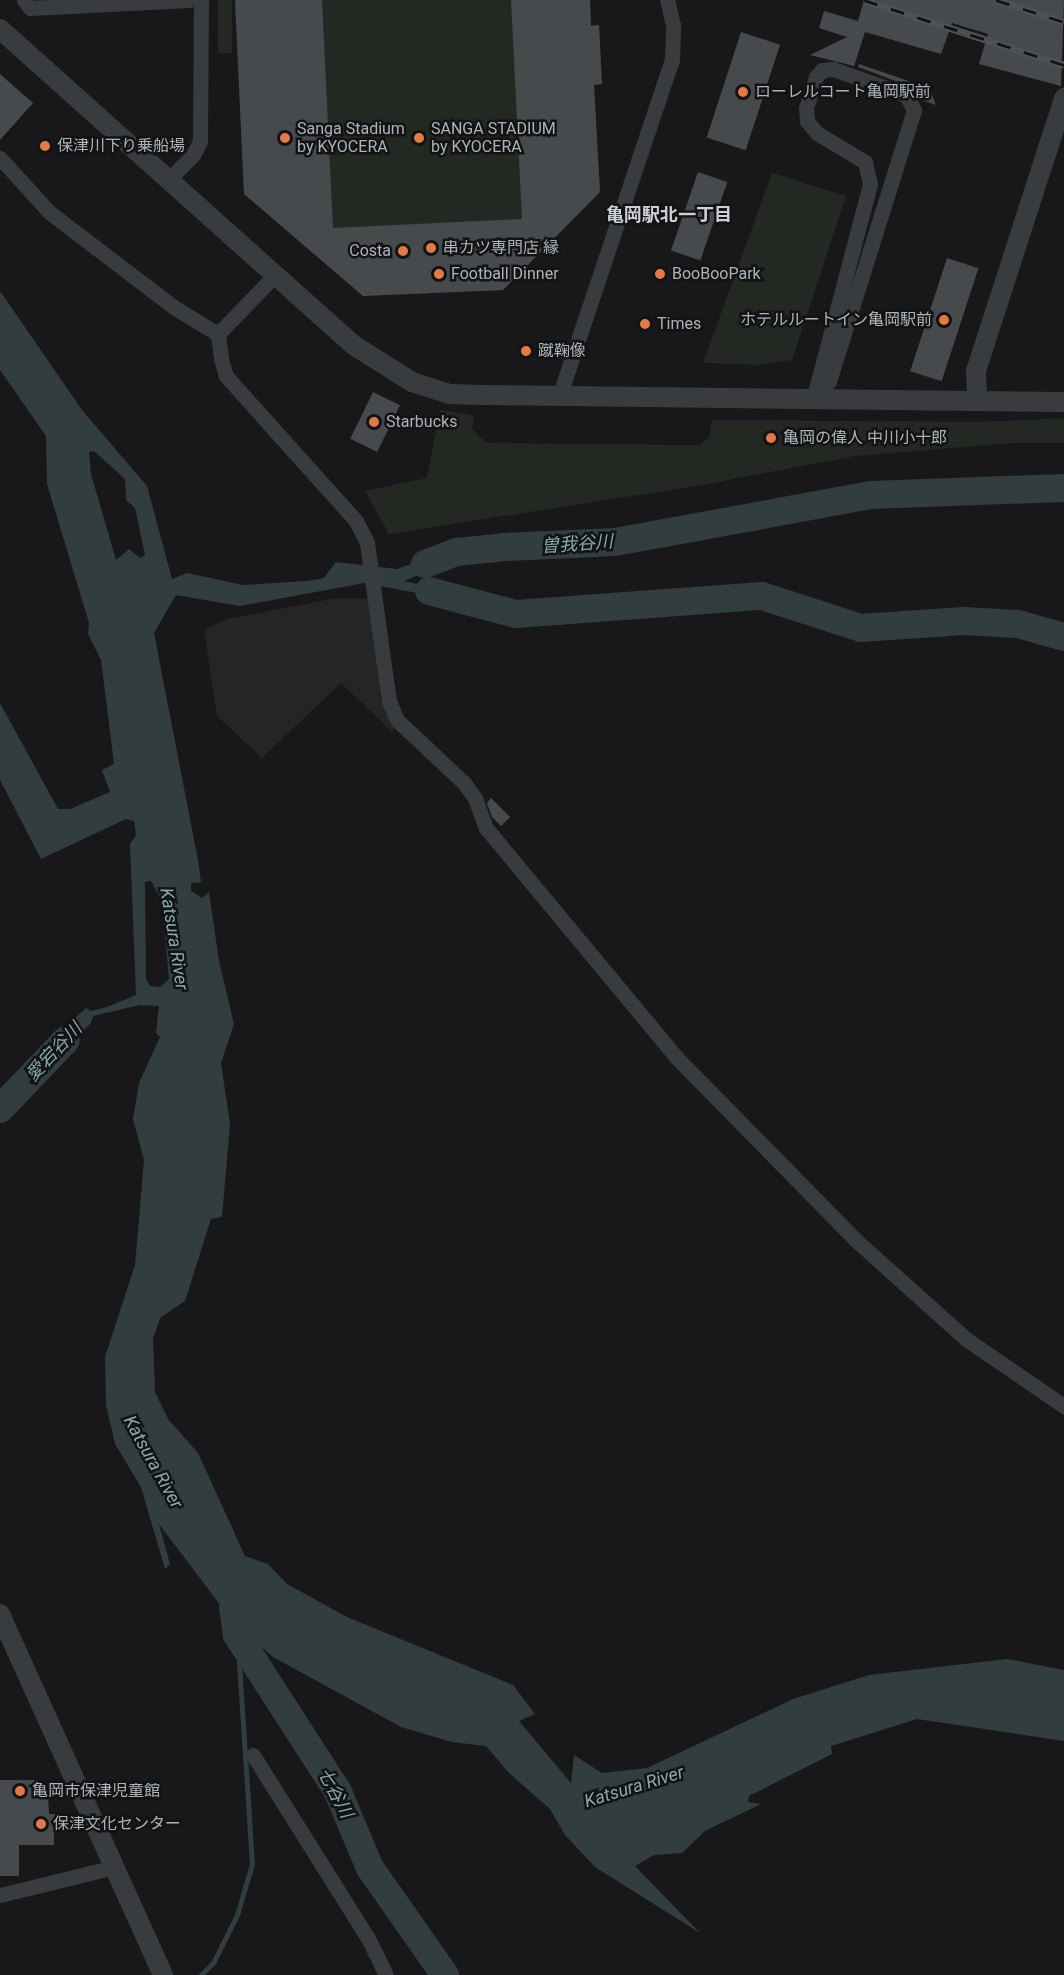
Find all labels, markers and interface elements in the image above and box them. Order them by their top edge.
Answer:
place label: ローレルコート亀岡駅前 [755,82,931,102]
marker: ローレルコート亀岡駅前 [736,85,750,99]
place label: Sanga Stadium by KYOCERA [297,119,405,157]
place label: SANGA STADIUM by KYOCERA [431,119,556,157]
marker: Sanga Stadium by KYOCERA [278,131,292,145]
marker: SANGA STADIUM by KYOCERA [412,131,426,145]
place label: 保津川下り乗船場 [57,136,185,156]
marker: 保津川下り乗船場 [38,139,52,153]
district label: 亀岡駅北一丁目 [606,204,732,226]
place label: 串カツ専門店 縁 [443,238,559,258]
place label: Costa [349,241,391,261]
marker: 串カツ専門店 縁 [424,241,438,255]
marker: Costa [396,244,410,258]
place label: Football Dinner [451,264,559,284]
place label: BooBooPark [672,264,761,284]
marker: Football Dinner [432,267,446,281]
marker: BooBooPark [653,267,667,281]
place label: ホテルルートイン亀岡駅前 [740,310,932,330]
marker: ホテルルートイン亀岡駅前 [937,313,951,327]
place label: Times [657,314,701,334]
marker: Times [638,317,652,331]
place label: 蹴鞠像 [538,341,586,361]
marker: 蹴鞠像 [519,344,533,358]
place label: Starbucks [386,412,457,432]
marker: Starbucks [367,415,381,429]
place label: 亀岡の偉人 中川小十郎 [783,428,947,448]
marker: 亀岡の偉人 中川小十郎 [764,431,778,445]
water label: 曽我谷川 [540,531,614,557]
water label: Katsura River [155,887,193,991]
water label: 愛宕谷川 [22,1018,86,1086]
water label: Katsura River [119,1412,187,1512]
water label: Katsura River [582,1762,686,1812]
water label: 七谷川 [313,1764,357,1822]
place label: 亀岡市保津児童館 [32,1781,160,1801]
marker: 亀岡市保津児童館 [13,1784,27,1798]
place label: 保津文化センター [53,1814,181,1834]
marker: 保津文化センター [34,1817,48,1831]

